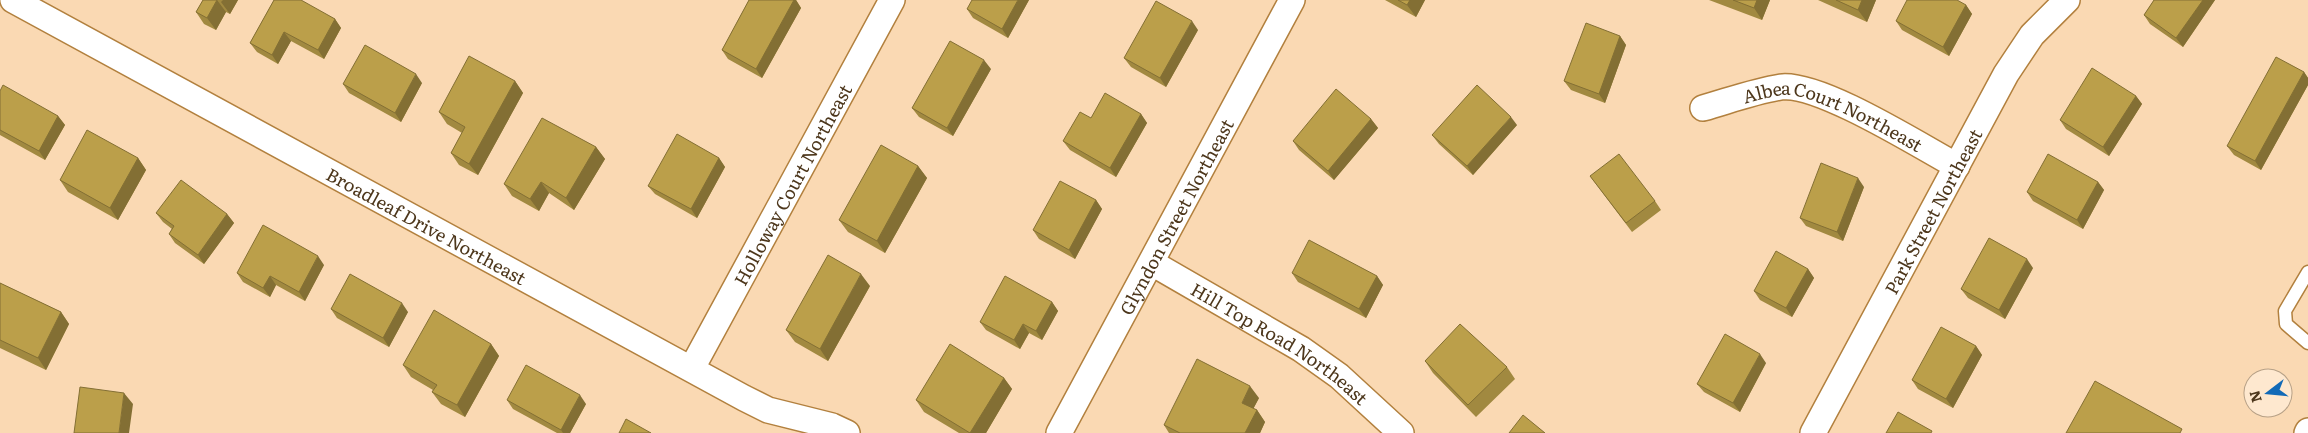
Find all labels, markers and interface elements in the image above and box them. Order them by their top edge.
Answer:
street label: Albea Court Northeast [1739,73,1929,158]
street label: Holloway Court Northeast [726,78,858,290]
street label: Glyndon Street Northeast [1112,113,1240,319]
street label: Park Street Northeast [1877,123,1988,299]
street label: Broadleaf Drive Northeast [322,160,532,291]
street label: Hill Top Road Northeast [1186,275,1375,411]
north arrow [2243,368,2293,418]
text: N [2243,388,2266,405]

